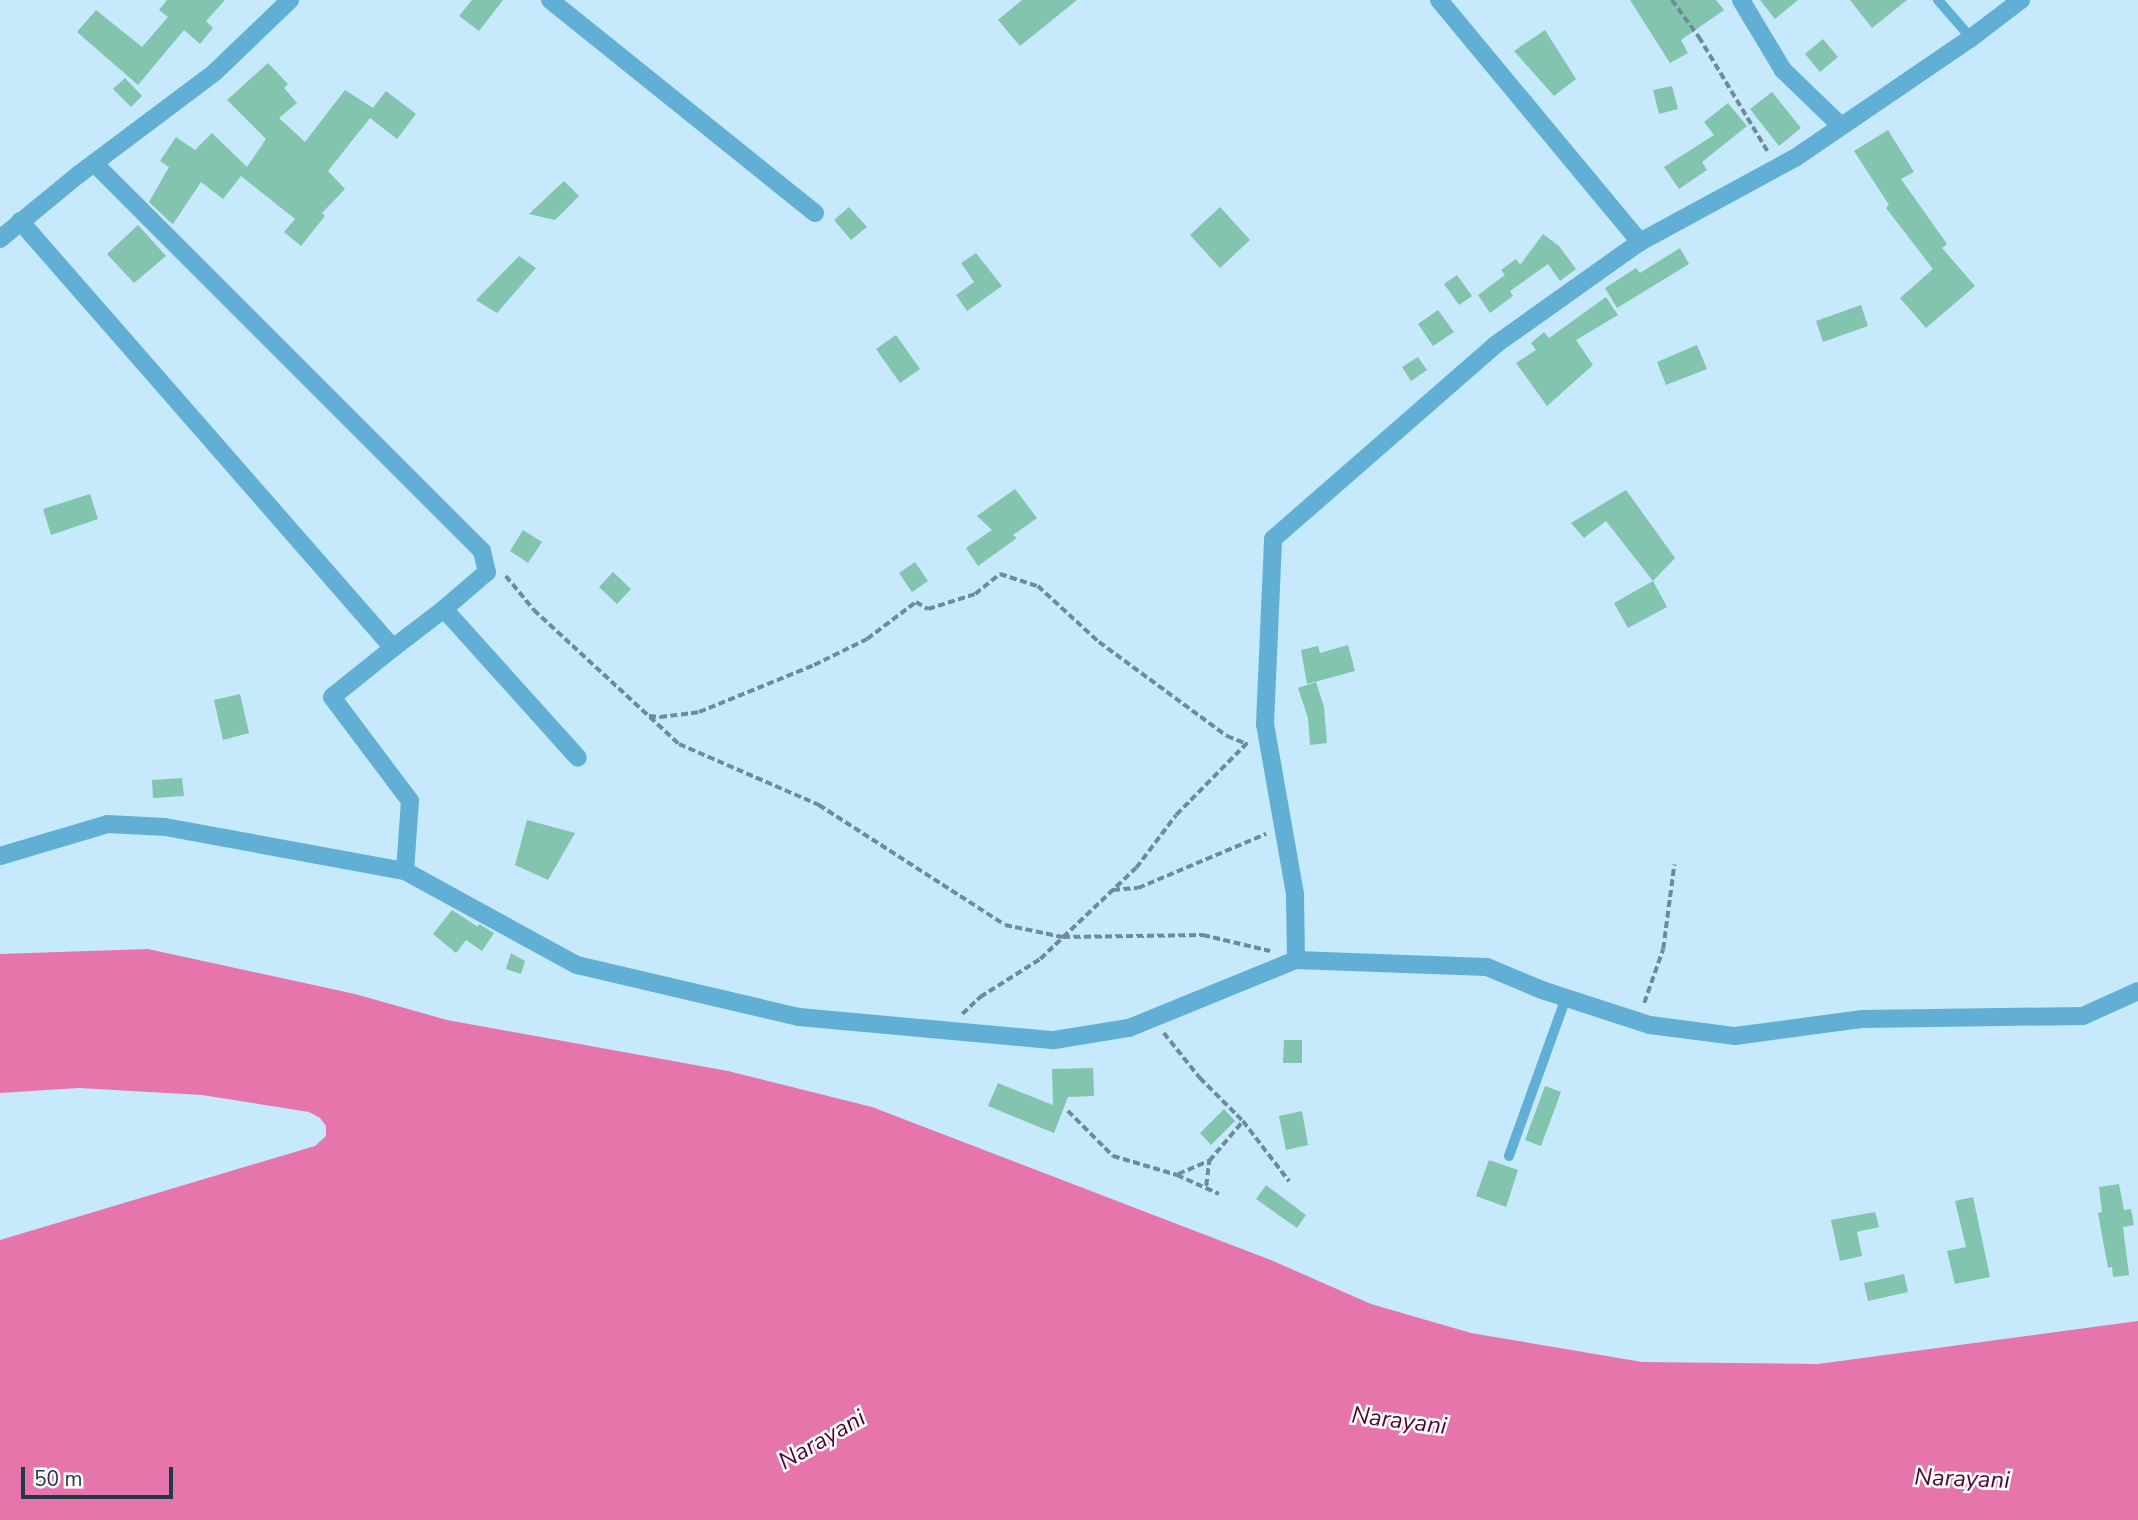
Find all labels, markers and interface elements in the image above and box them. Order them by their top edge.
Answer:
water label: Narayani [1350,1401,1448,1441]
water label: Narayani [773,1404,871,1476]
scale bar [24,1454,177,1498]
water label: Narayani [1914,1463,2010,1495]
text: 50 m [34,1465,83,1493]

